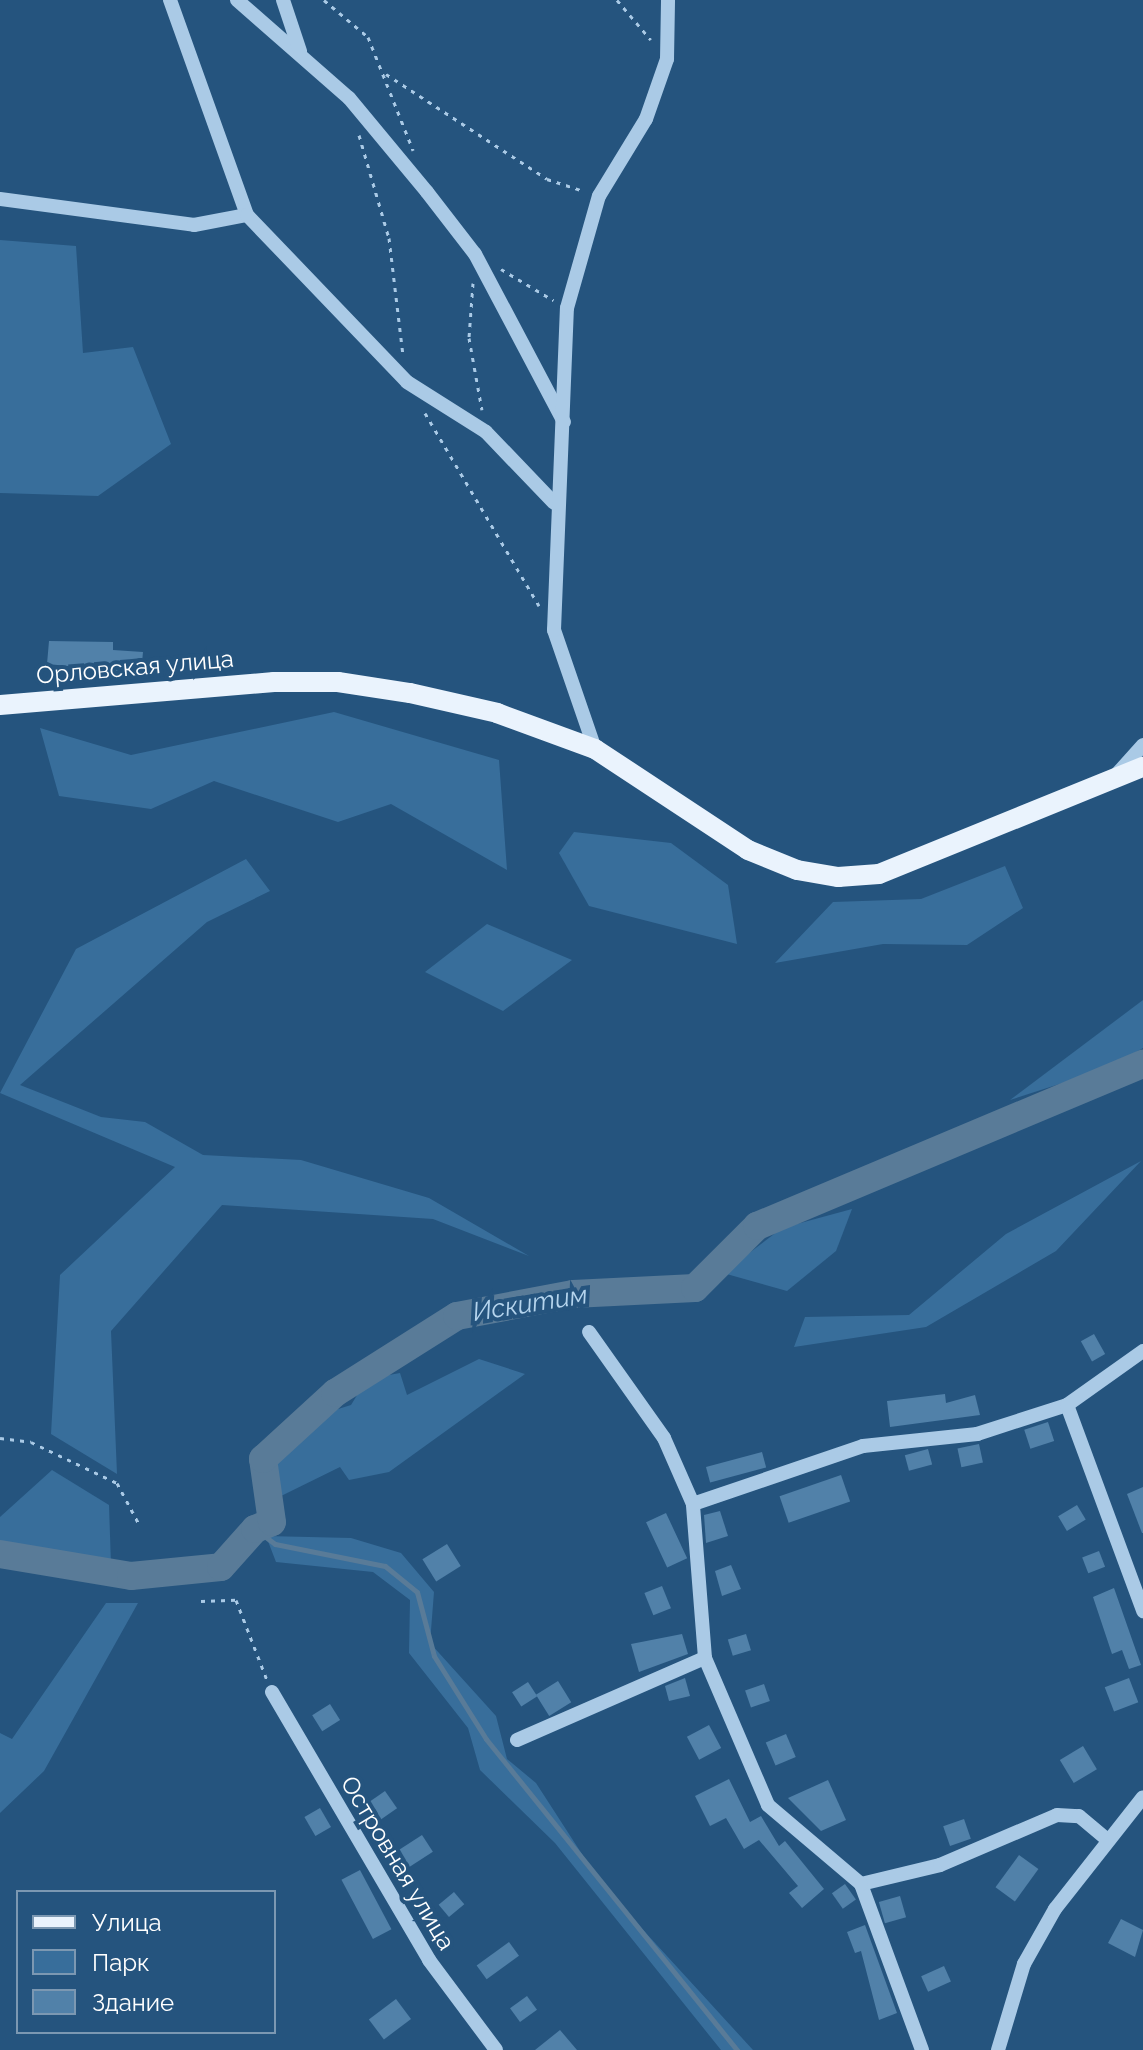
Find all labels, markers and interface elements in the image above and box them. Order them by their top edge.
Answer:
street label: Орловская улица [35,644,235,690]
water label: Искитим [470,1280,590,1328]
street label: Островная улица [335,1771,461,1955]
legend [16,1890,276,2034]
text: Улица [92,1908,162,1937]
text: Парк [92,1948,150,1977]
text: Здание [92,1988,174,2017]

